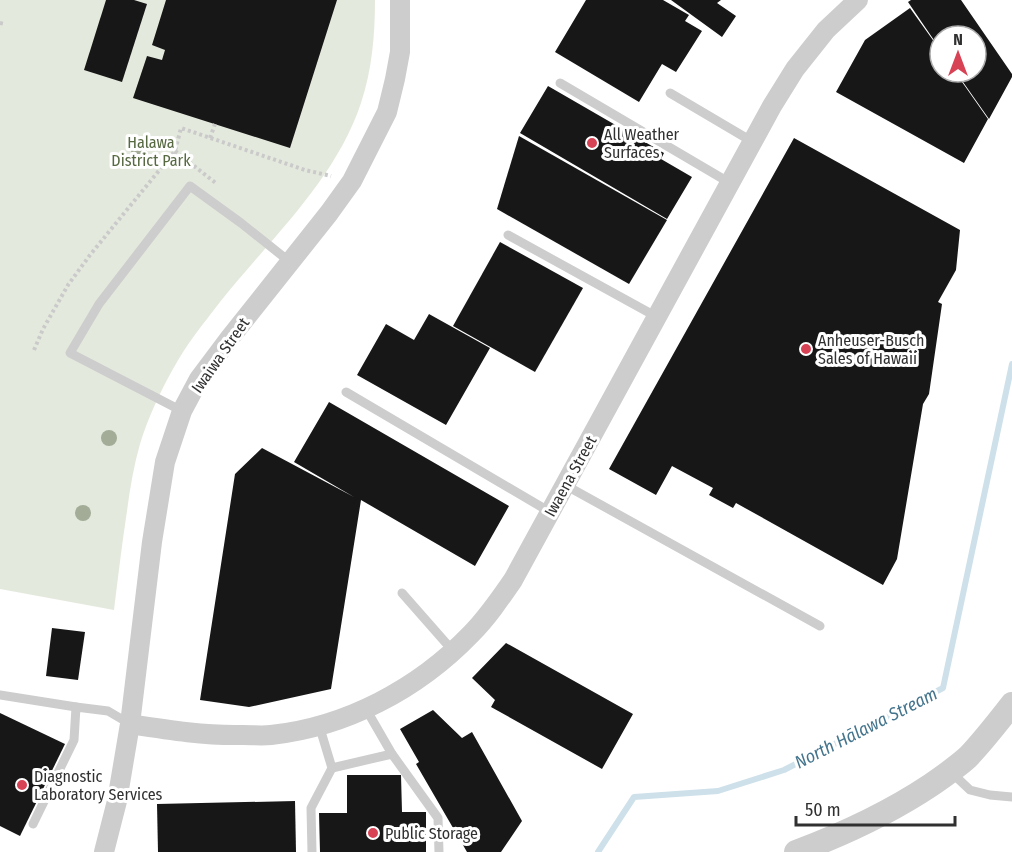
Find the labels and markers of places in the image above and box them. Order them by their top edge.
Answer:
place label: All Weather Surfaces [604,125,680,162]
marker: All Weather Surfaces [585,136,599,150]
place label: Anheuser-Busch Sales of Hawaii [818,331,924,368]
marker: Anheuser-Busch Sales of Hawaii [799,342,813,356]
place label: Diagnostic Laboratory Services [34,767,163,804]
marker: Diagnostic Laboratory Services [15,778,29,792]
place label: Public Storage [385,824,478,843]
marker: Public Storage [366,826,380,840]

